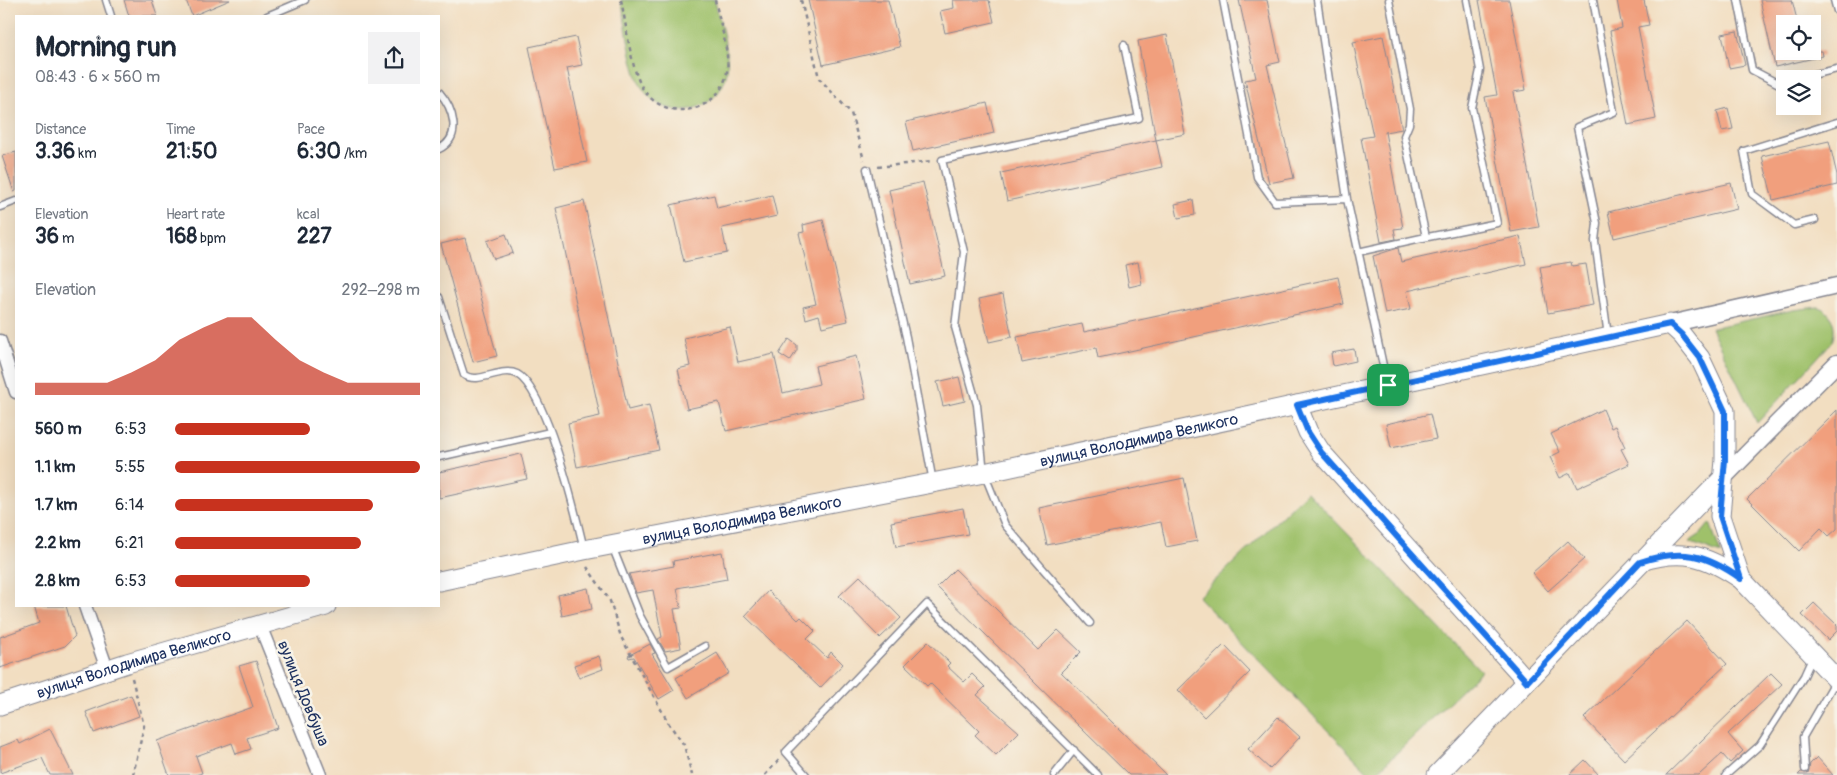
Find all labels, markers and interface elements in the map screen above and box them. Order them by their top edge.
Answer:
map controls [1776,15,1821,115]
button: locate [1776,15,1821,60]
text: Morning run [35,30,177,65]
button: share [368,32,420,84]
text: 08:43 · 6 × 560 m [35,67,160,87]
button: layers [1776,70,1821,115]
text: Distance [35,121,86,138]
text: Time [166,121,195,138]
text: Pace [297,121,325,138]
text: 3.36 [35,138,75,165]
text: 21:50 [166,138,217,165]
text: 6:30 [297,138,341,165]
text: km [75,145,97,162]
text: /km [341,145,367,162]
text: Elevation [35,206,88,223]
text: Heart rate [166,206,225,223]
text: kcal [297,206,320,223]
text: 36 [35,223,59,250]
text: 168 [166,223,197,250]
text: 227 [297,223,332,250]
text: m [59,230,74,247]
text: bpm [197,230,226,247]
text: Elevation [35,280,96,300]
text: 292–298 m [342,280,420,300]
pin [1367,364,1409,406]
icon: arrive [1374,371,1402,399]
street label: вулиця Володимира Великого [1038,409,1240,472]
text: 560 m [35,419,82,439]
text: 6:53 [115,419,146,439]
text: 1.1 km [35,457,75,477]
text: 5:55 [115,457,145,477]
street label: вулиця Володимира Великого [641,492,844,550]
text: 1.7 km [35,495,78,515]
text: 6:14 [115,495,144,515]
text: 2.2 km [35,533,81,553]
text: 6:21 [115,533,144,553]
text: 2.8 km [35,571,80,591]
text: 6:53 [115,571,146,591]
street label: вулиця Володимира Великого [34,625,234,703]
street label: вулиця Довбуша [273,638,333,749]

